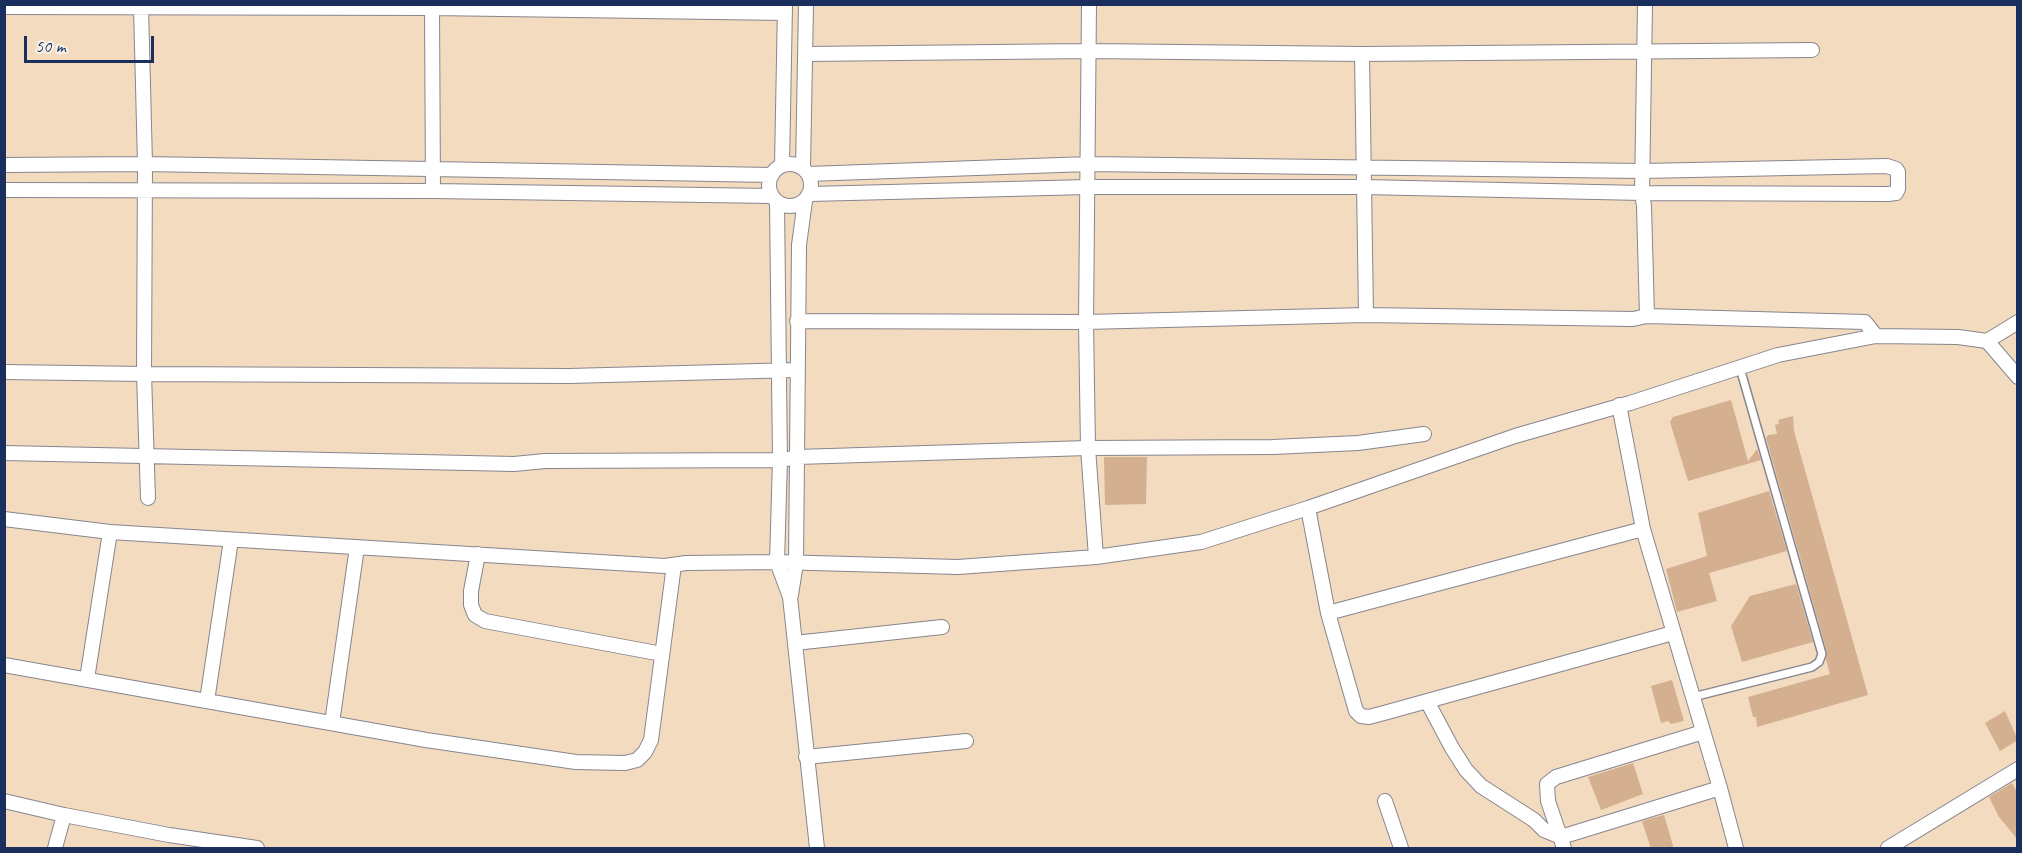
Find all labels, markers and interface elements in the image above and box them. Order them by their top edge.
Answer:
scale bar [27,24,158,62]
text: 50 m [35,35,66,57]

